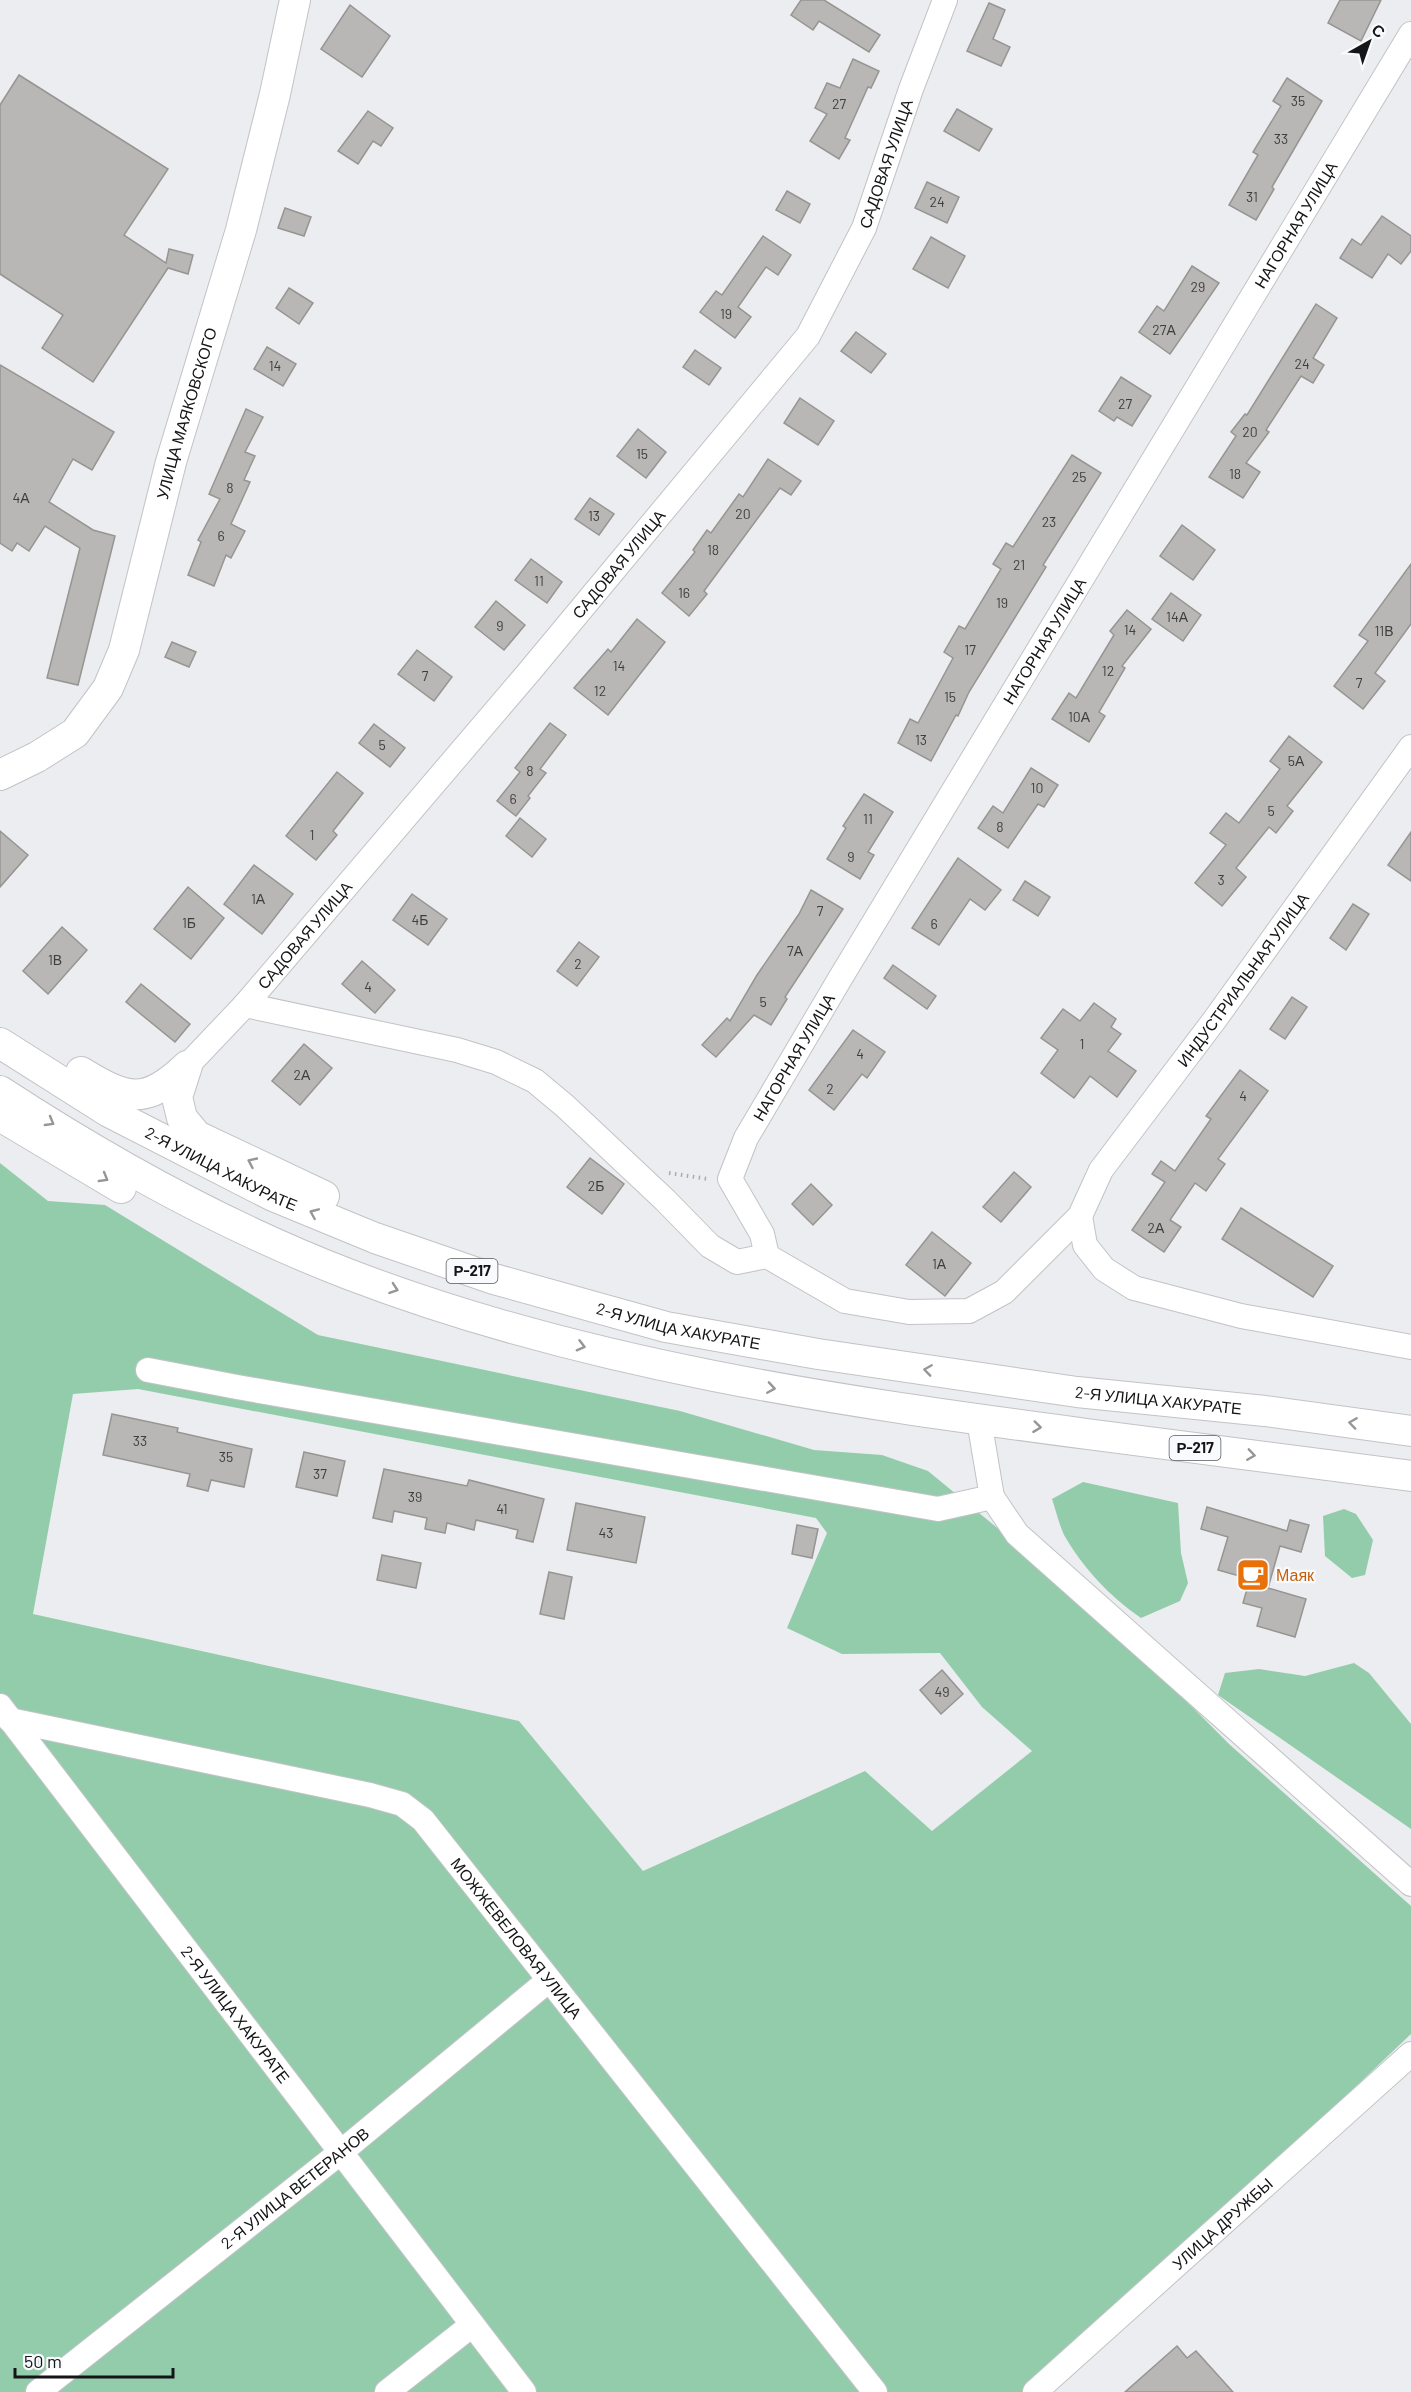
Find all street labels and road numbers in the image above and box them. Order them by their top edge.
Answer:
street label: САДОВАЯ УЛИЦА [855,96,916,231]
street label: НАГОРНАЯ УЛИЦА [1250,158,1341,291]
street label: УЛИЦА МАЯКОВСКОГО [152,325,220,501]
street label: САДОВАЯ УЛИЦА [568,505,669,622]
street label: НАГОРНАЯ УЛИЦА [998,574,1089,707]
street label: САДОВАЯ УЛИЦА [253,877,356,992]
street label: ИНДУСТРИАЛЬНАЯ УЛИЦА [1173,888,1312,1070]
street label: НАГОРНАЯ УЛИЦА [748,990,838,1124]
street label: 2-Я УЛИЦА ХАКУРАТЕ [142,1122,300,1214]
road number: Р-217 [446,1259,498,1283]
street label: 2-Я УЛИЦА ХАКУРАТЕ [594,1298,762,1353]
street label: 2-Я УЛИЦА ХАКУРАТЕ [1074,1382,1243,1418]
road number: Р-217 [1170,1436,1220,1460]
street label: МОЖЖЕВЕЛОВАЯ УЛИЦА [447,1854,586,2022]
street label: 2-Я УЛИЦА ХАКУРАТЕ [178,1942,294,2086]
street label: 2-Я УЛИЦА ВЕТЕРАНОВ [217,2123,372,2252]
street label: УЛИЦА ДРУЖБЫ [1168,2173,1276,2273]

